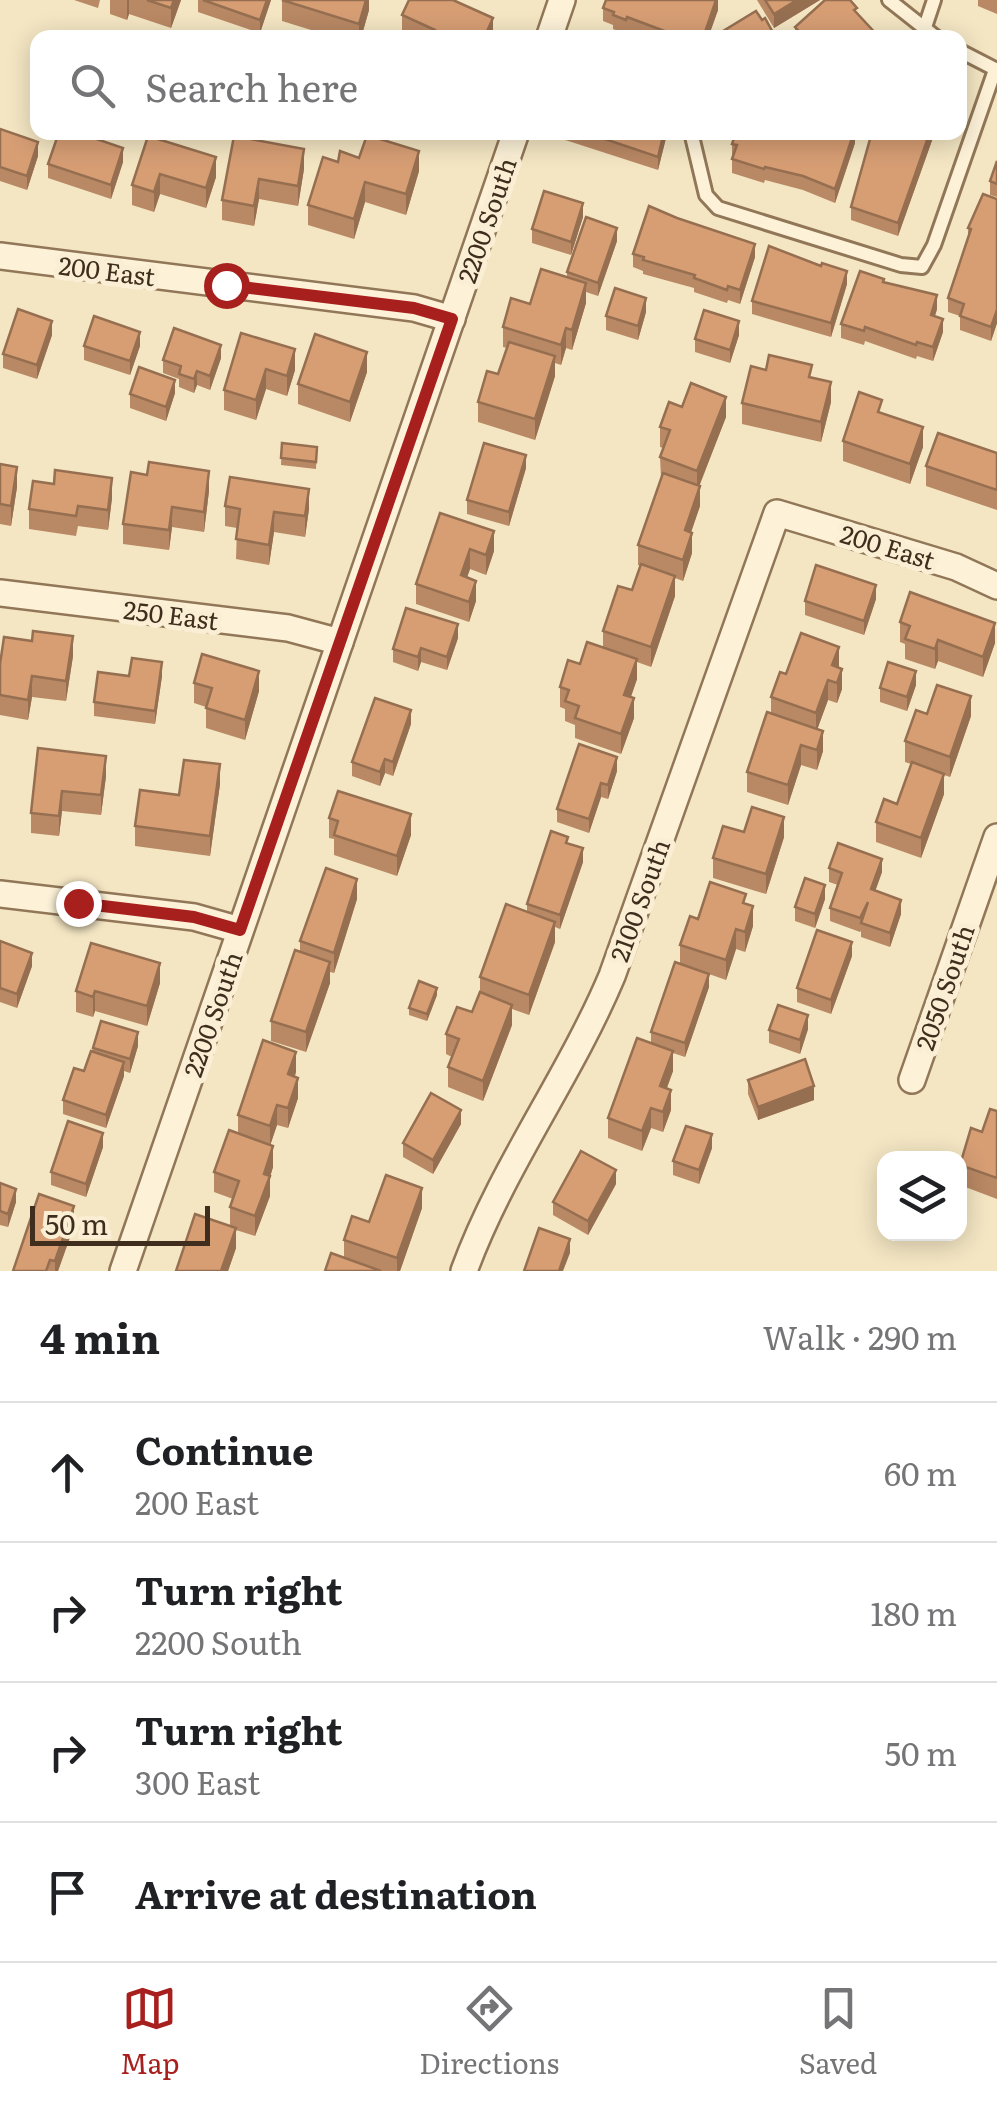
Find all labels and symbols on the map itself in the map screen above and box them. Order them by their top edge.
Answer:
street label: 2200 South [447,152,525,288]
street label: 200 East [57,246,157,294]
route start [204,263,250,309]
street label: 200 East [836,514,940,578]
street label: 250 East [122,590,220,638]
street label: 2100 South [600,834,678,966]
route end [56,881,102,927]
street label: 2050 South [905,919,983,1055]
street label: 2200 South [173,946,251,1082]
scale bar [30,1201,210,1246]

